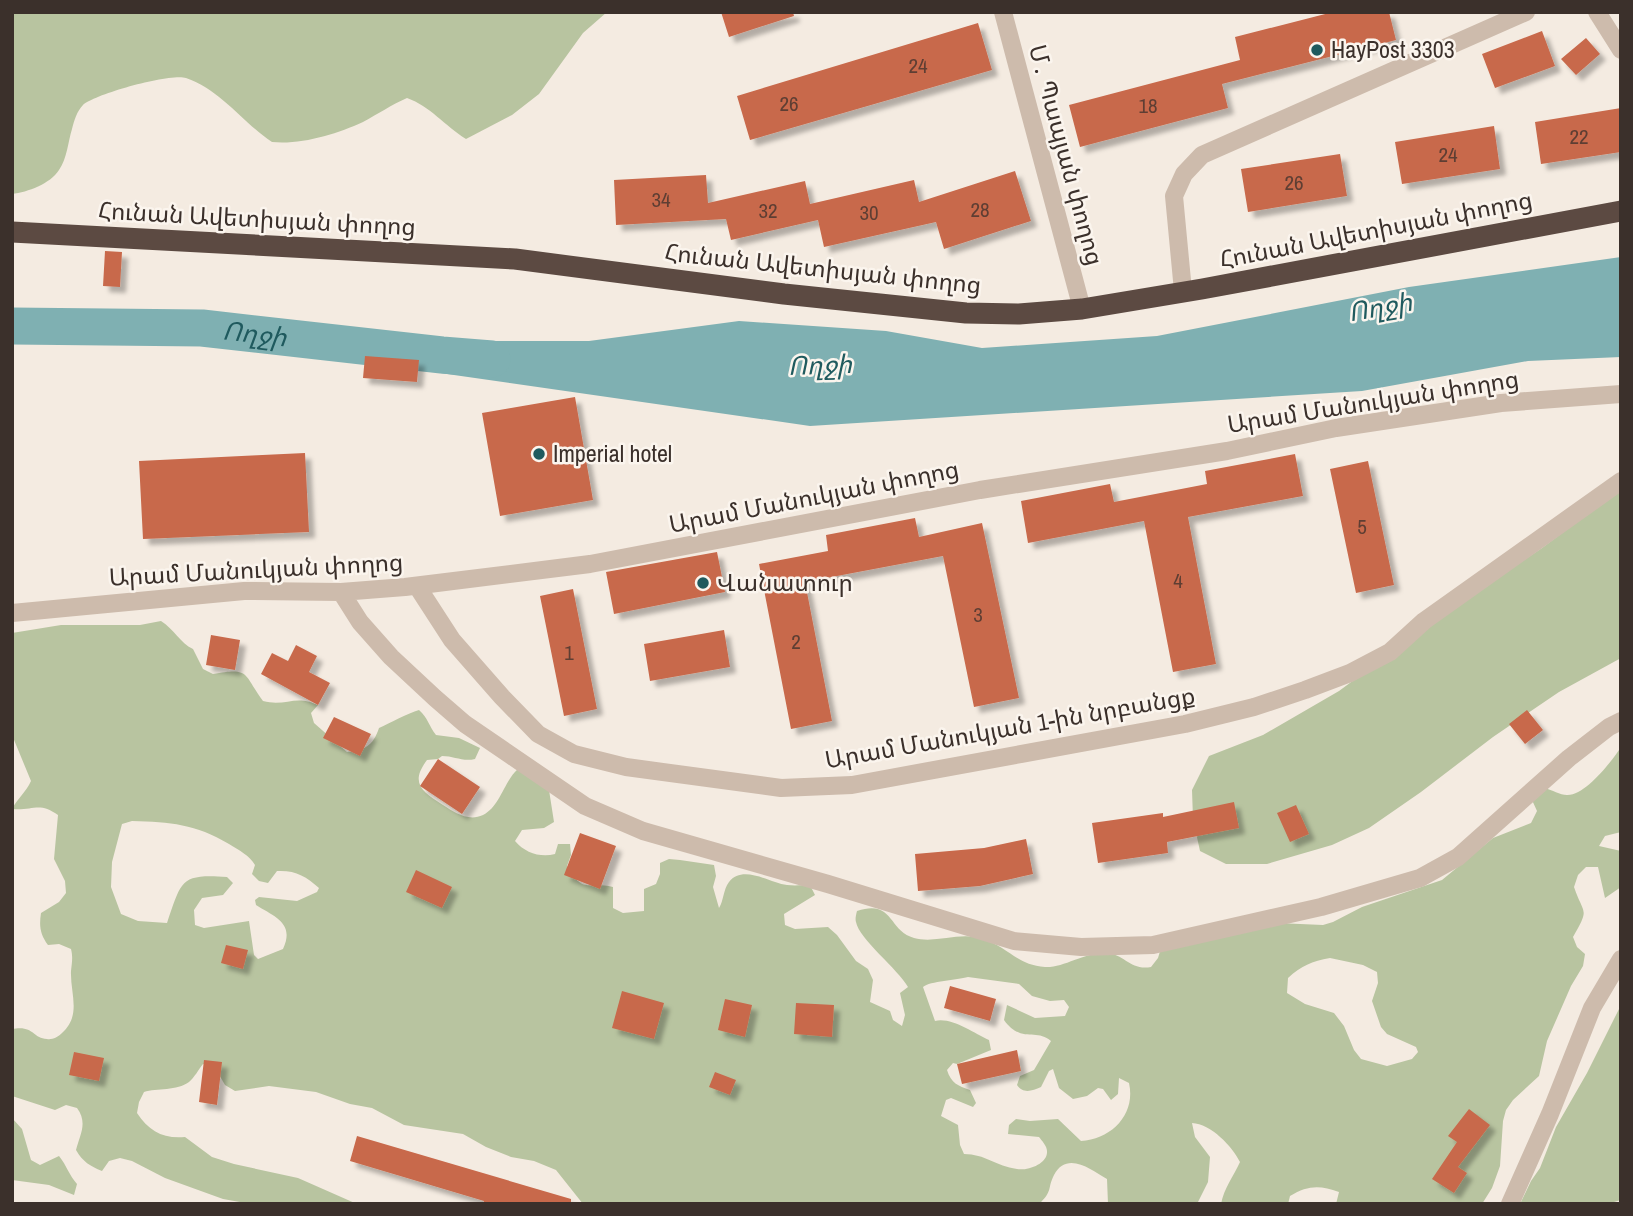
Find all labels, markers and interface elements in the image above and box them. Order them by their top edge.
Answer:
place label: HayPost 3303 [1331,33,1455,65]
street label: Մ․ Պապյան փողոց [1022,41,1112,269]
marker: HayPost 3303 [1309,42,1325,58]
house number: 24 [908,51,928,80]
house number: 26 [779,89,799,118]
house number: 18 [1138,91,1158,120]
house number: 22 [1569,122,1589,151]
house number: 24 [1438,140,1458,169]
house number: 26 [1284,168,1304,197]
street label: Հունան Ավետիսյան փողոց [1217,183,1535,275]
house number: 34 [651,185,671,214]
street label: Հունան Ավետիսյան փողոց [97,194,417,242]
house number: 28 [970,195,990,224]
house number: 32 [758,196,778,225]
house number: 30 [859,198,879,227]
street label: Հունան Ավետիսյան փողոց [663,235,983,301]
water label: Ողջի [1345,284,1415,329]
water label: Ողջի [221,312,289,354]
water label: Ողջի [787,346,853,383]
street label: Արամ Մանուկյան փողոց [1225,362,1521,440]
place label: Imperial hotel [553,437,672,469]
marker: Imperial hotel [531,446,547,462]
street label: Արամ Մանուկյան փողոց [666,452,962,540]
house number: 5 [1357,512,1367,541]
street label: Արամ Մանուկյան փողոց [108,545,404,593]
place label: Վանատուր [717,566,853,598]
house number: 4 [1173,566,1183,595]
marker: Վանատուր [695,575,711,591]
house number: 3 [973,600,983,629]
house number: 2 [791,627,801,656]
house number: 1 [564,638,574,667]
street label: Արամ Մանուկյան 1-ին նրբանցք [822,679,1198,775]

